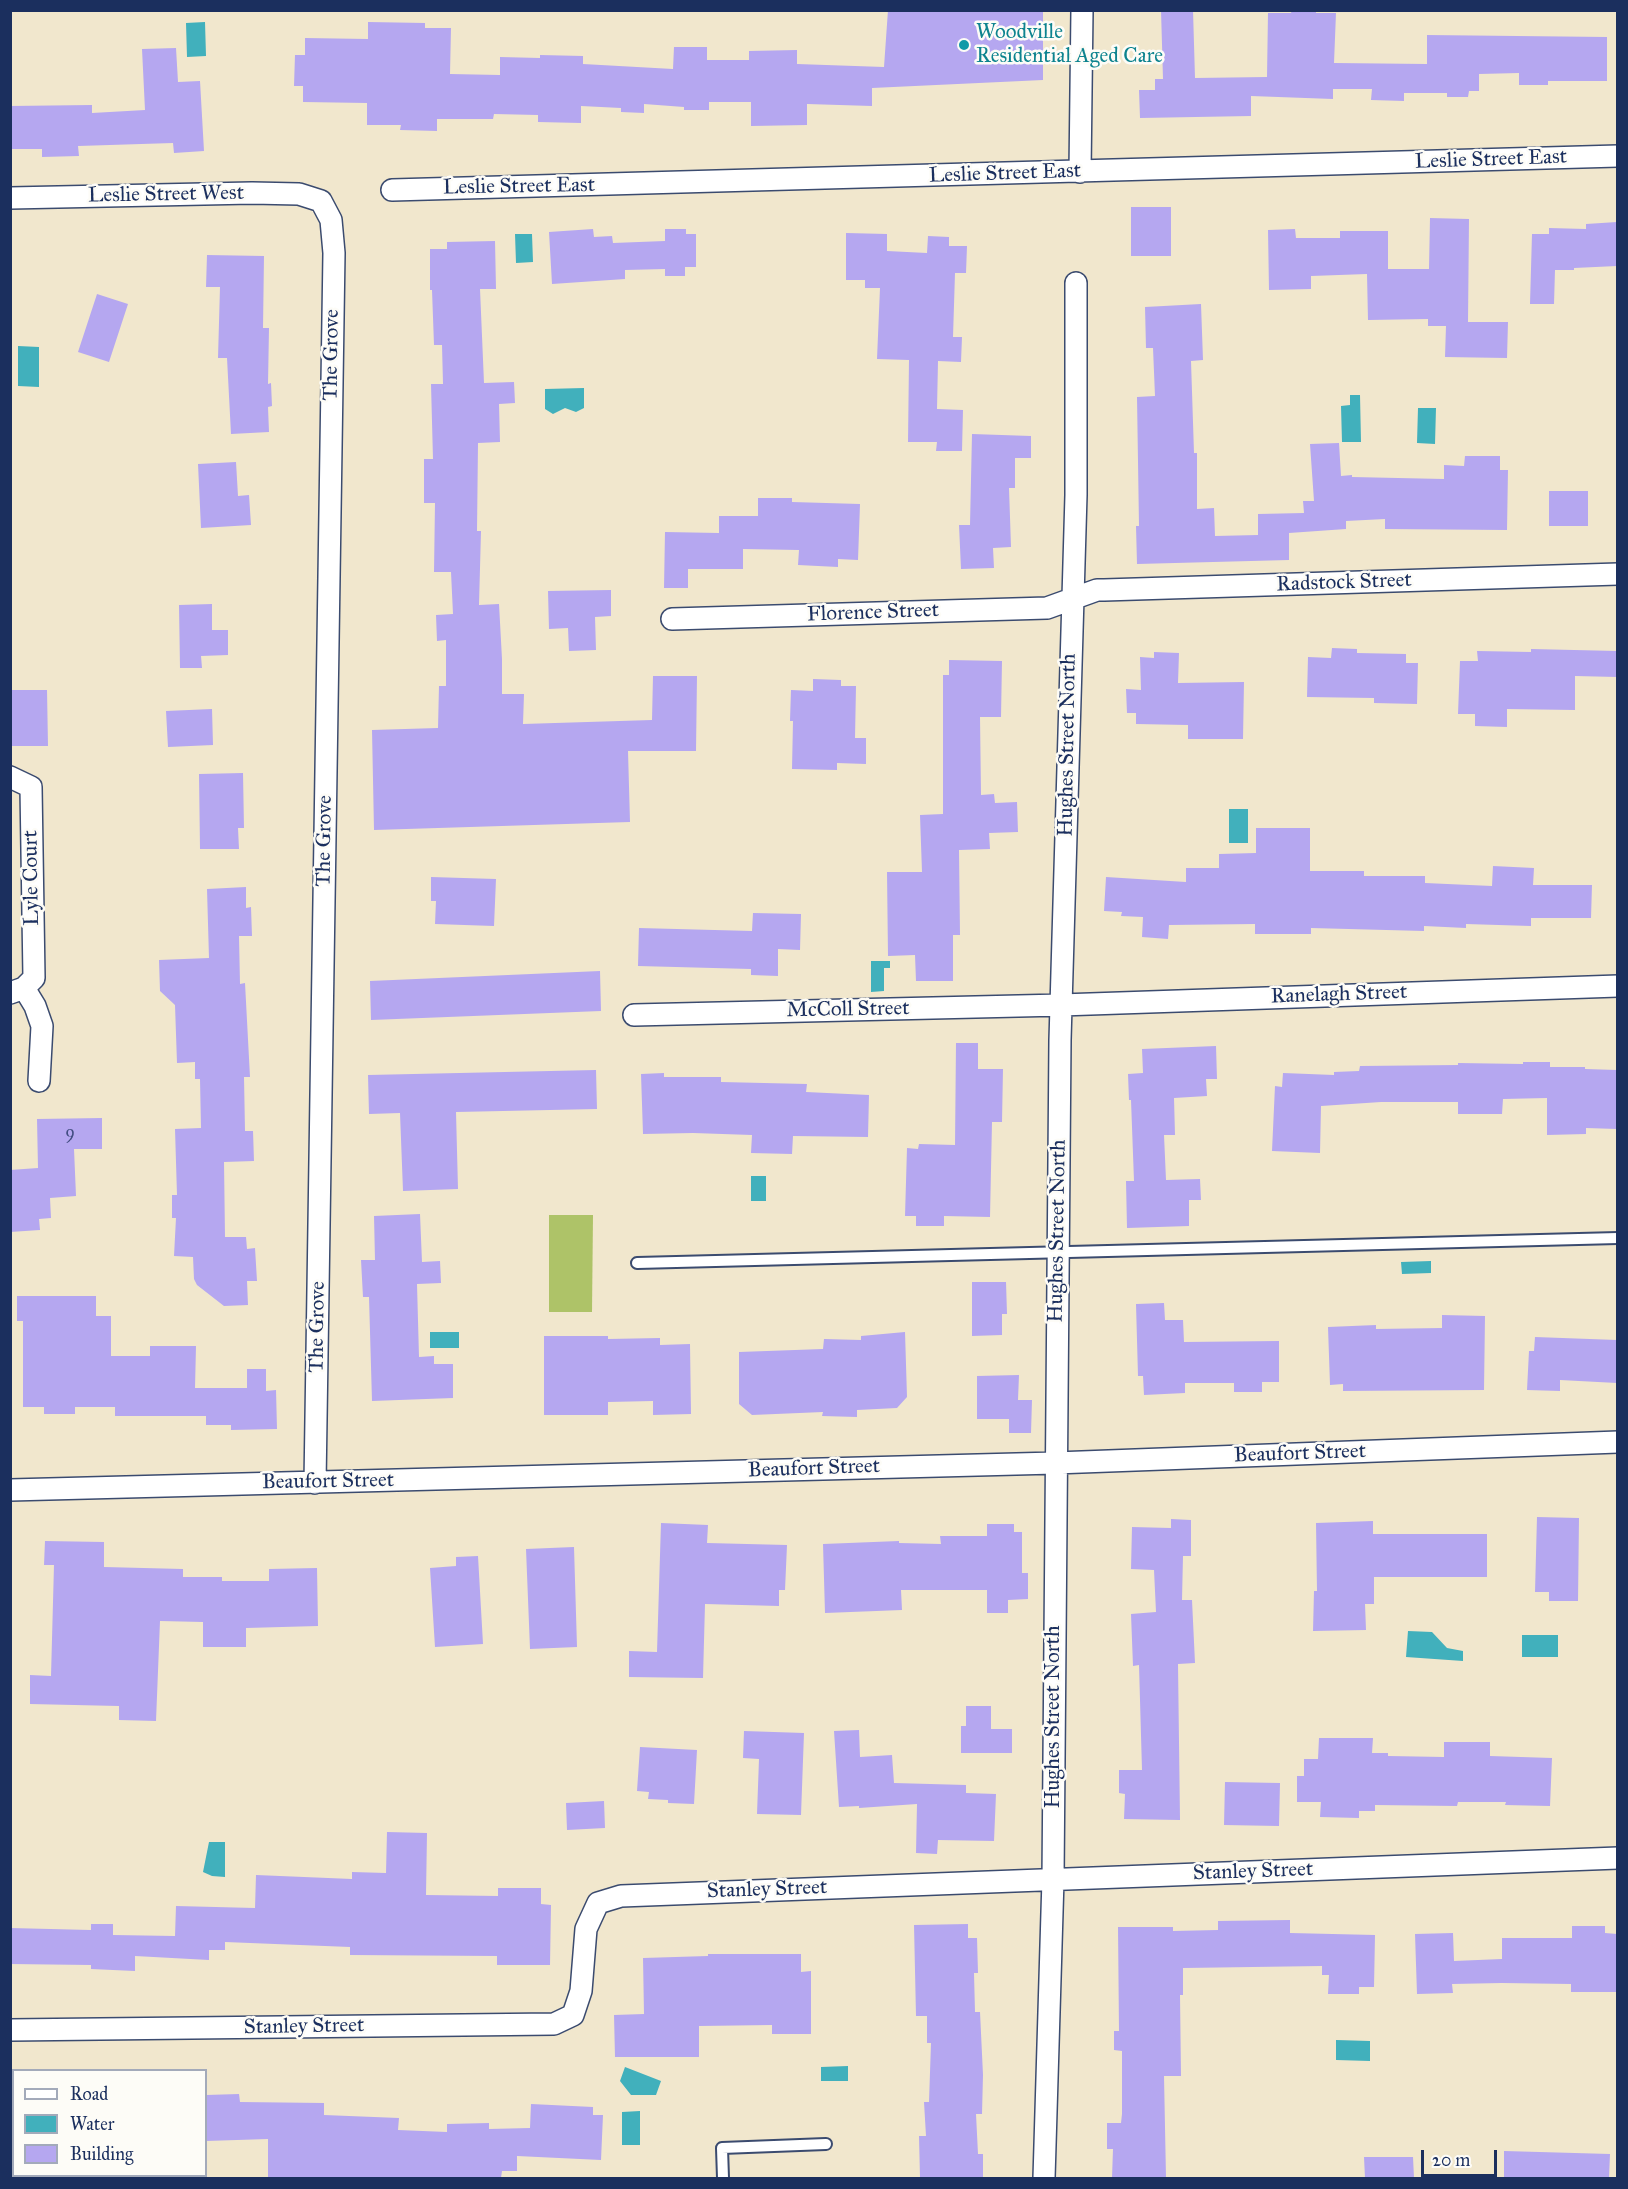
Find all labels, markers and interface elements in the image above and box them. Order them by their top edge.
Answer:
place label: Woodville Residential Aged Care [976,20,1163,70]
marker: Woodville Residential Aged Care [957,38,971,52]
street label: Leslie Street East [1414,145,1568,175]
street label: Leslie Street East [928,159,1082,189]
street label: Leslie Street East [443,173,595,201]
street label: Leslie Street West [88,181,244,209]
street label: The Grove [319,309,345,401]
street label: Radstock Street [1276,568,1412,598]
street label: Florence Street [807,598,939,628]
street label: Hughes Street North [1054,653,1082,837]
street label: The Grove [312,795,338,887]
street label: Lyle Court [19,830,45,926]
street label: Ranelagh Street [1270,980,1408,1010]
street label: McColl Street [786,996,910,1024]
house number: 9 [65,1123,75,1145]
street label: Hughes Street North [1044,1139,1072,1323]
street label: The Grove [305,1281,331,1373]
street label: Beaufort Street [1233,1439,1367,1469]
street label: Beaufort Street [747,1454,881,1484]
street label: Beaufort Street [262,1468,394,1496]
street label: Hughes Street North [1041,1625,1067,1809]
street label: Stanley Street [1192,1857,1314,1887]
street label: Stanley Street [706,1875,828,1905]
street label: Stanley Street [244,2013,364,2041]
legend [12,2069,207,2177]
text: Road [70,2083,108,2105]
text: Water [70,2113,114,2135]
scale bar [1424,2138,1500,2176]
text: Building [70,2143,133,2165]
text: 20 m [1432,2149,1470,2171]

